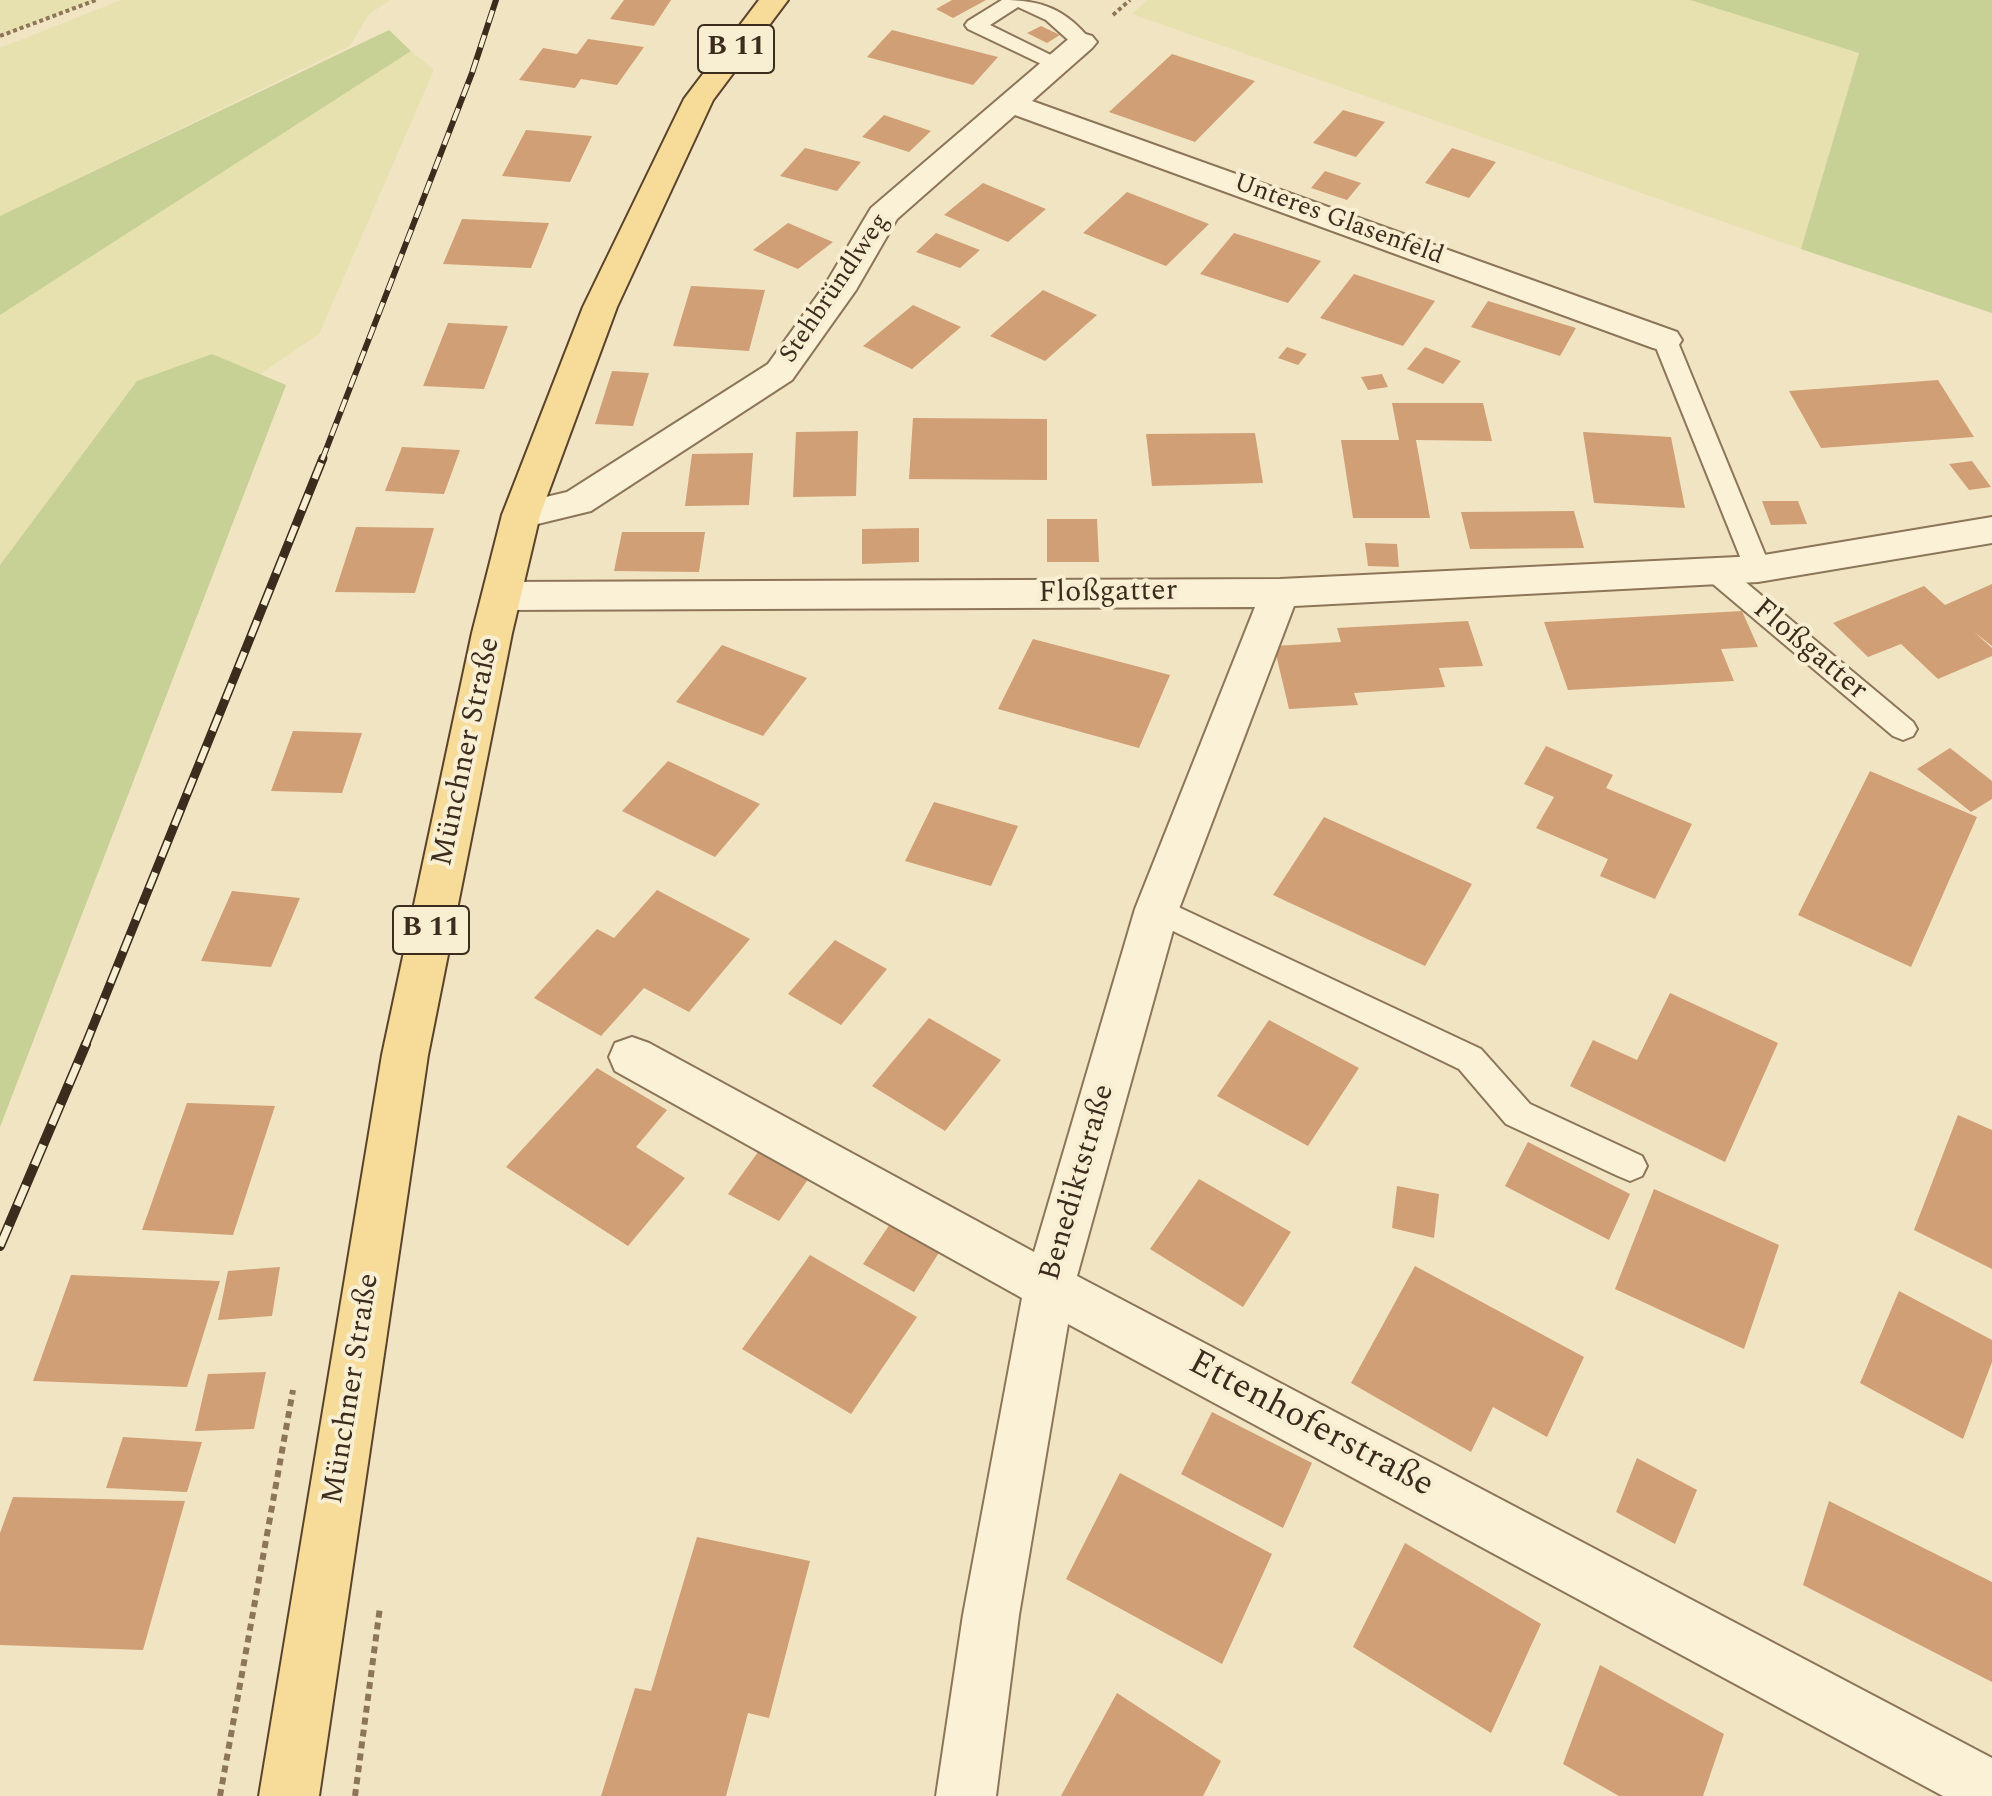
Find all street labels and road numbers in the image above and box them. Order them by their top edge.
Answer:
road number: B 11 [698,25,774,73]
street label: Unteres Glasenfeld [1229,169,1447,273]
street label: Stehbründlweg [774,208,898,370]
street label: Floßgatter [1038,575,1178,613]
street label: Floßgatter [1744,593,1874,709]
street label: Münchner Straße [426,634,510,870]
road number: B 11 [393,906,469,954]
street label: Benediktstraße [1034,1081,1124,1285]
street label: Münchner Straße [317,1271,389,1507]
street label: Ettenhoferstraße [1180,1343,1440,1509]

